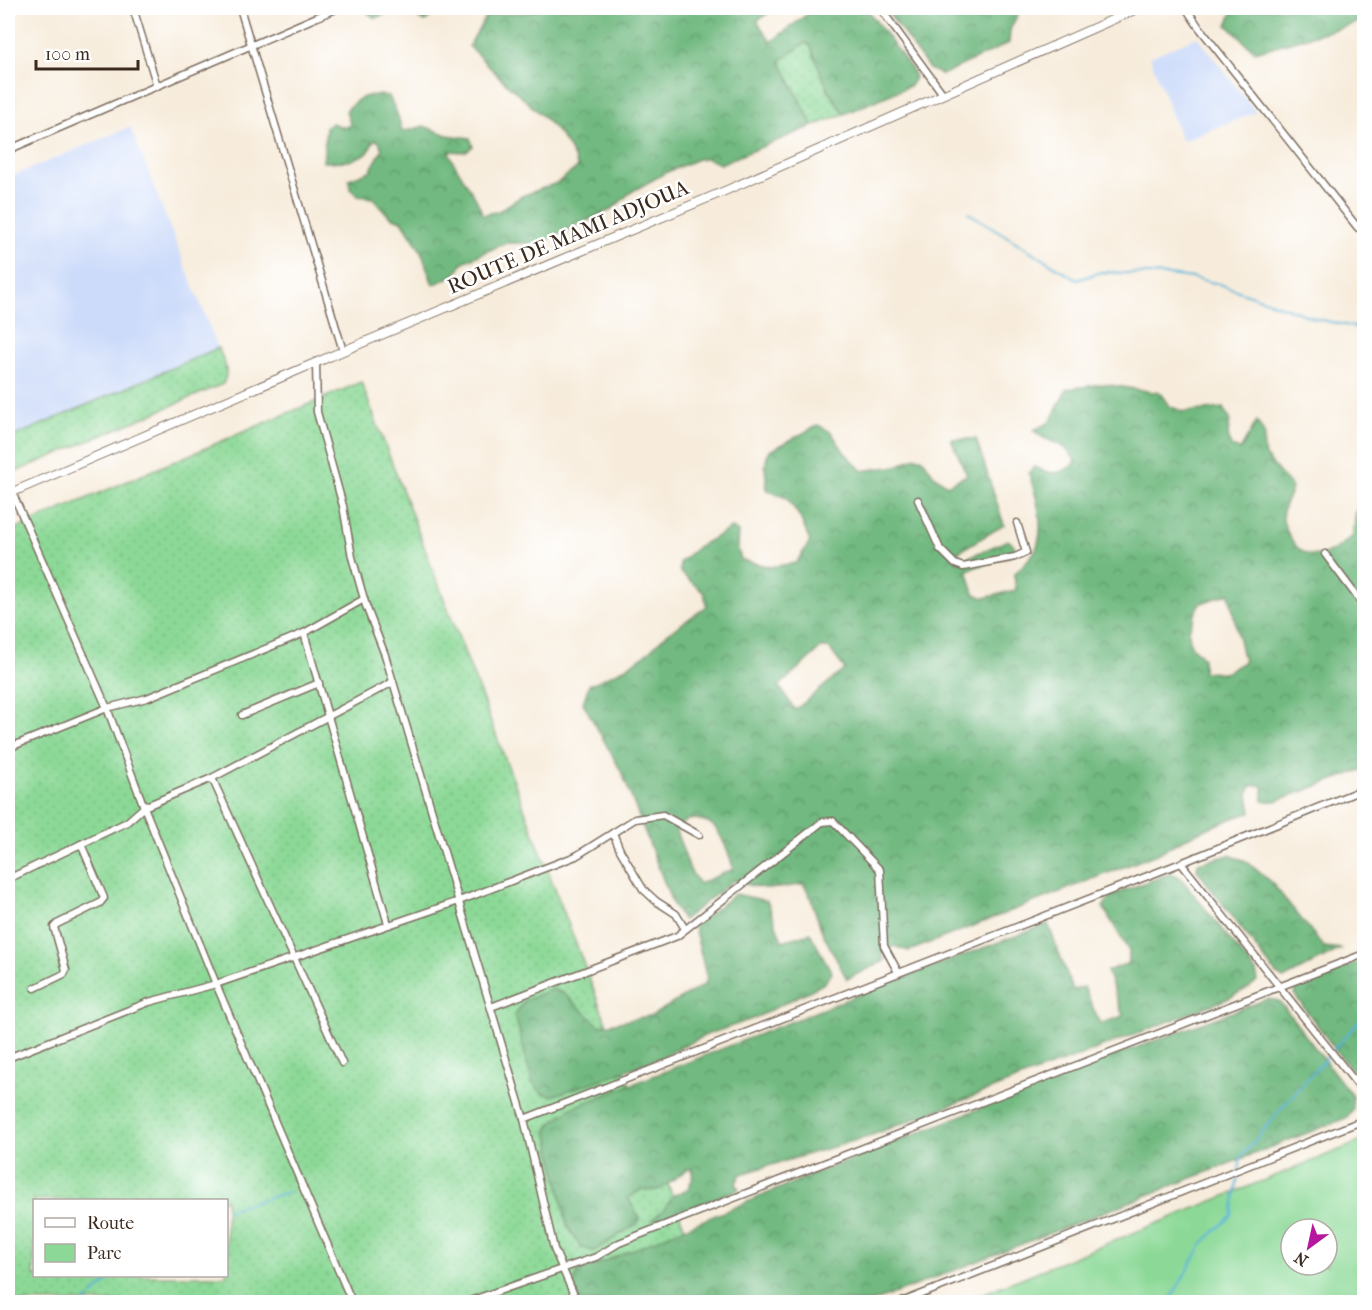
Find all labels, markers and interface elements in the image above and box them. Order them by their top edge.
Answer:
scale bar [36,33,138,71]
text: 100 m [45,44,90,65]
street label: ROUTE DE MAMI ADJOUA [444,175,693,299]
legend [33,1199,228,1277]
text: Route [87,1213,134,1234]
north arrow [1279,1217,1339,1277]
text: Parc [87,1243,122,1264]
text: N [1290,1247,1311,1270]

